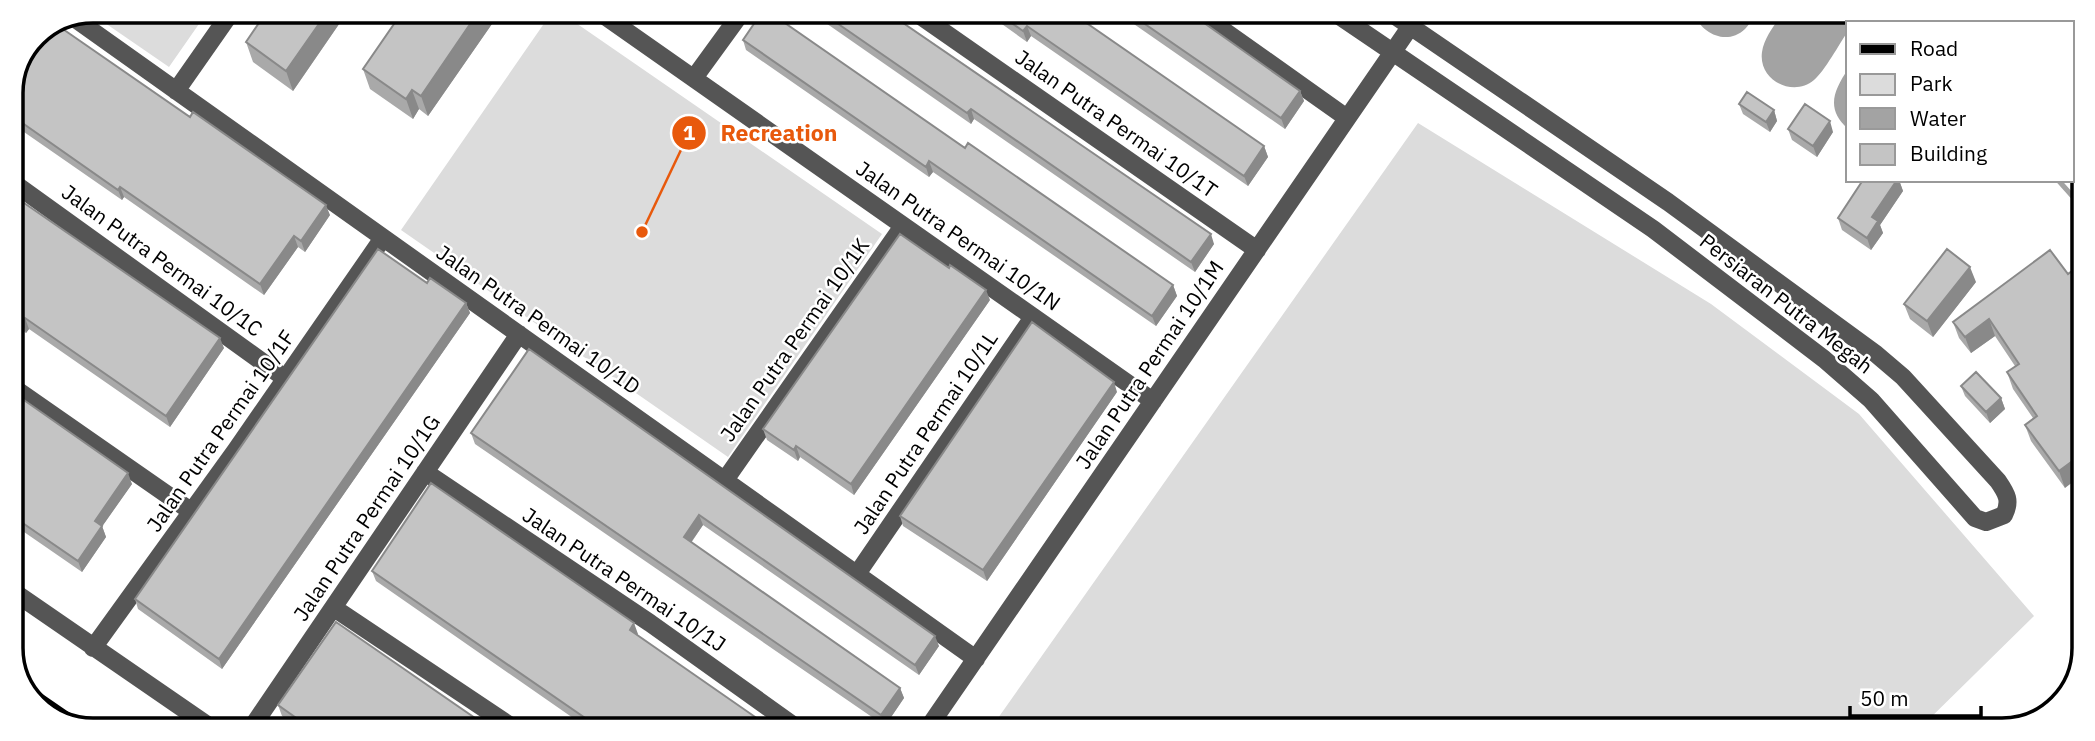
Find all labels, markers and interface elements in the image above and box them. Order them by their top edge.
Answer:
legend [1846,21,2074,182]
text: Road [1910,34,1958,62]
street label: Jalan Putra Permai 10/1T [1010,43,1223,204]
text: Park [1910,69,1953,97]
text: Water [1910,104,1967,132]
callout: Recreation [672,111,852,155]
text: Recreation [720,117,838,147]
text: 1 [683,118,696,146]
text: Building [1910,139,1987,167]
street label: Jalan Putra Permai 10/1N [851,154,1066,316]
street label: Jalan Putra Permai 10/1C [57,178,269,343]
street label: Persiaran Putra Megah [1694,227,1879,380]
street label: Jalan Putra Permai 10/1K [713,232,875,447]
street label: Jalan Putra Permai 10/1D [431,238,646,400]
street label: Jalan Putra Permai 10/1M [1069,255,1229,474]
street label: Jalan Putra Permai 10/1F [140,324,301,537]
street label: Jalan Putra Permai 10/1L [847,325,1004,539]
street label: Jalan Putra Permai 10/1G [287,409,446,626]
street label: Jalan Putra Permai 10/1J [517,501,732,658]
scale bar [1850,674,1981,718]
text: 50 m [1860,684,1909,712]

